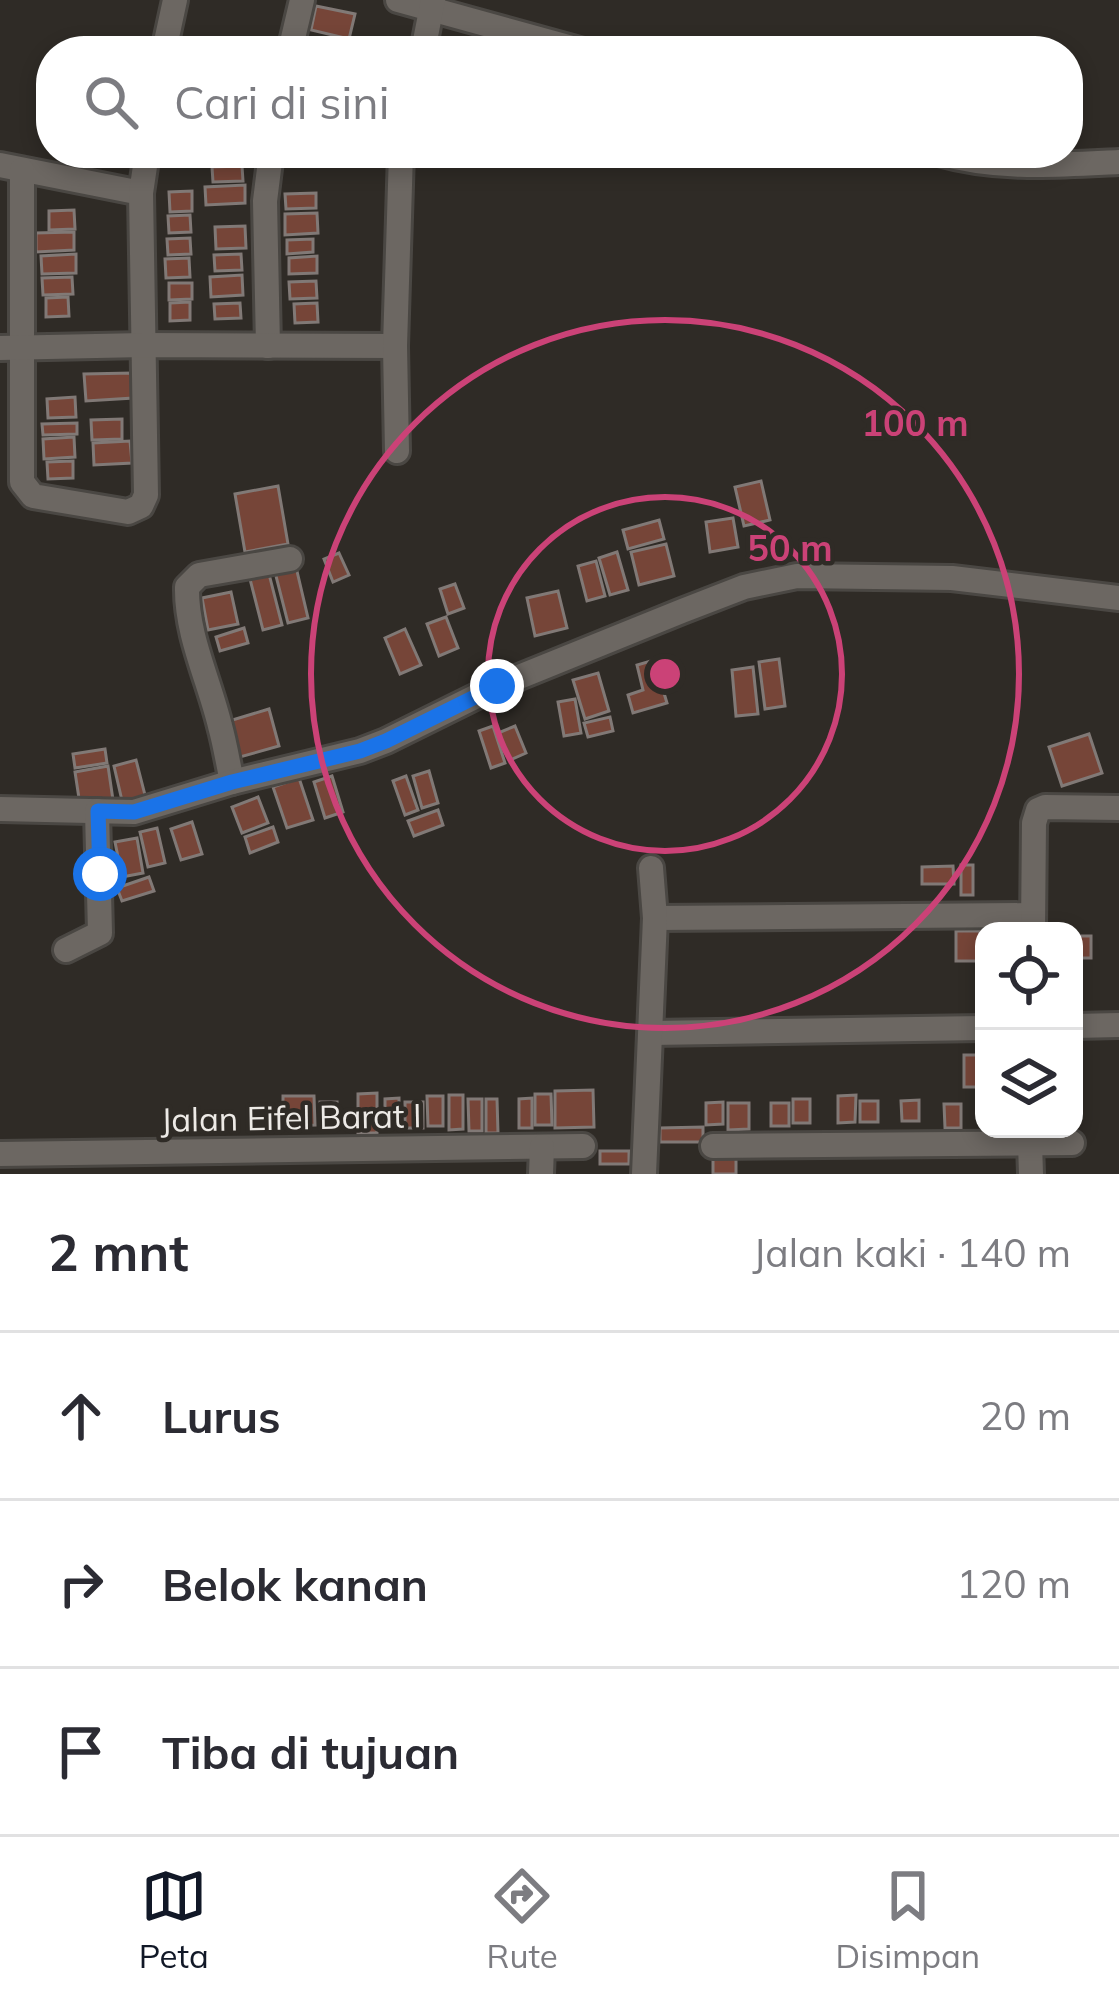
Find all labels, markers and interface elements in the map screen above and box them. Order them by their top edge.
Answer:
search box [36,36,1083,168]
icon: search [78,69,144,135]
text: Cari di sini [174,74,389,130]
text: 100 m [861,400,969,445]
text: 50 m [747,525,833,570]
centre of rings [644,653,686,695]
route end [470,659,524,713]
route start [73,847,127,901]
map controls [975,922,1083,1138]
button: locate [975,922,1083,1030]
button: layers [975,1030,1083,1138]
street label: Jalan Eifel Barat I [160,1094,422,1140]
text: 2 mnt [48,1220,189,1284]
text: Jalan kaki · 140 m [752,1228,1071,1277]
icon: ahead [48,1383,114,1449]
text: Lurus [162,1388,281,1444]
text: 20 m [980,1391,1071,1440]
icon: right [48,1551,114,1617]
text: Belok kanan [162,1556,428,1612]
text: 120 m [956,1559,1071,1608]
icon: arrive [48,1719,114,1785]
text: Tiba di tujuan [162,1724,459,1780]
tab: Peta [139,1863,209,1976]
tab: Rute [487,1863,558,1976]
tab: Disimpan [835,1863,980,1976]

